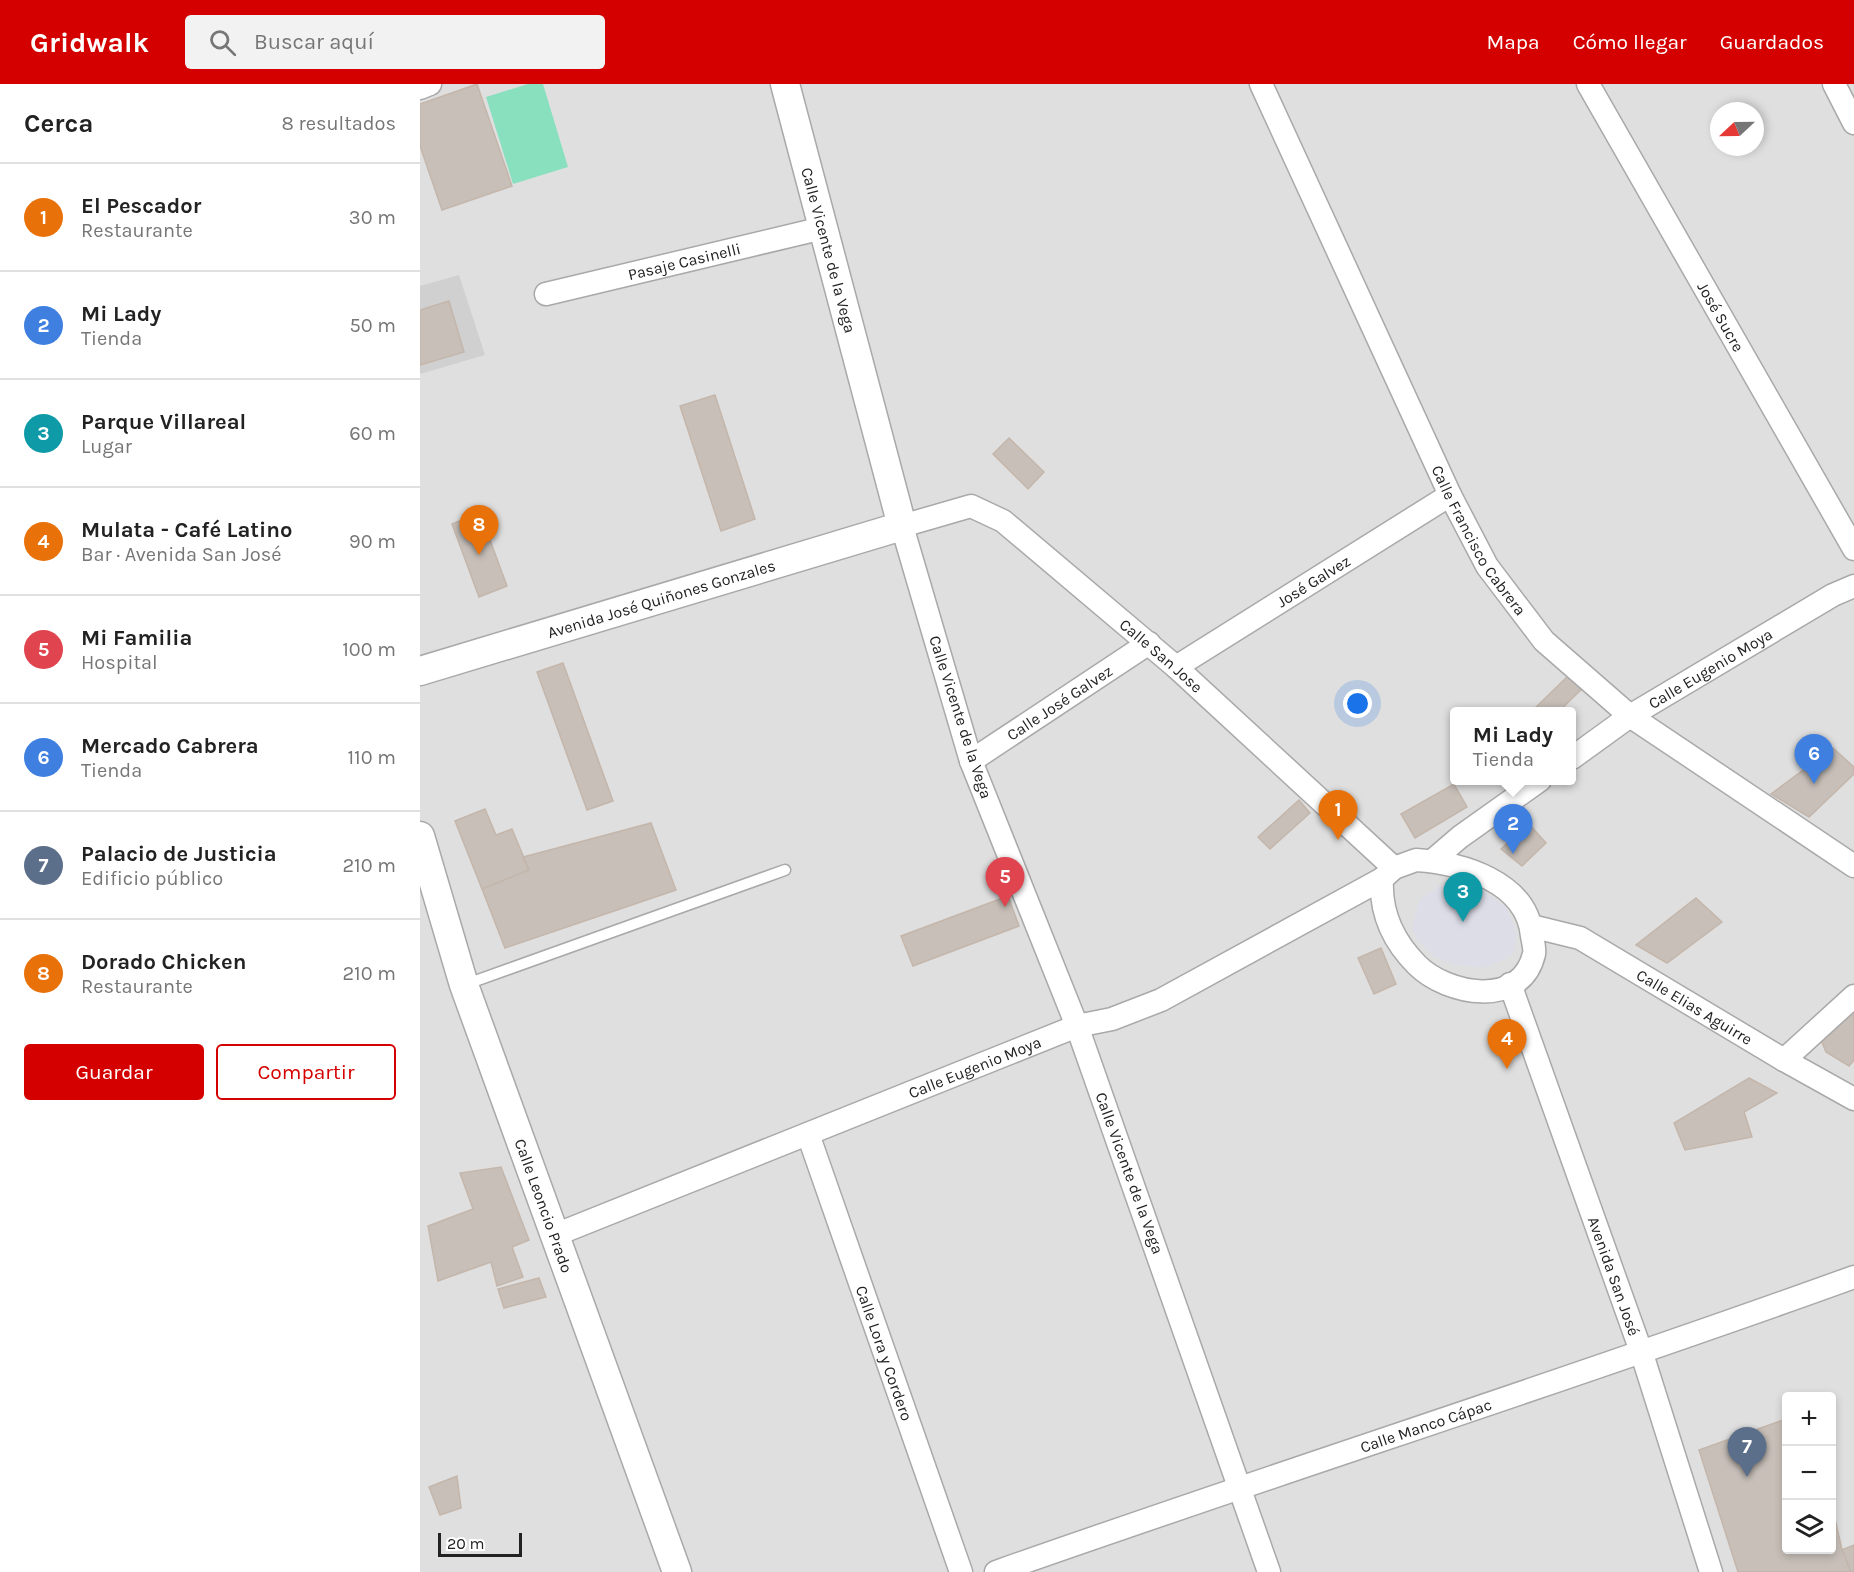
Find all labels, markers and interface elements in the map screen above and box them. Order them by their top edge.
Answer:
search box [185,15,605,69]
text: Gridwalk [30,26,149,59]
icon: search [206,26,239,59]
text: Buscar aquí [254,29,374,55]
text: Mapa [1486,30,1540,54]
text: Cómo llegar [1573,30,1687,54]
text: Guardados [1720,30,1824,54]
north arrow [1710,102,1764,156]
text: Cerca [24,108,93,139]
text: 8 resultados [281,112,396,135]
street label: Calle Vicente de la Vega [797,165,860,335]
text: El Pescador [81,193,201,219]
text: 1 [40,206,47,229]
text: 30 m [349,206,396,229]
text: Restaurante [81,219,193,242]
street label: Pasaje Casinelli [626,239,743,284]
street label: José Sucre [1693,279,1748,355]
text: Mi Lady [81,301,161,327]
text: 2 [37,314,50,337]
text: 50 m [349,314,396,337]
text: Tienda [81,327,142,350]
text: Parque Villareal [81,409,246,435]
text: 3 [37,422,50,445]
text: 60 m [349,422,396,445]
text: Lugar [81,435,132,458]
street label: Calle Francisco Cabrera [1428,462,1530,619]
pin: 8 [460,506,498,555]
text: Mulata - Café Latino [81,517,292,543]
text: 4 [38,530,49,553]
text: 90 m [349,530,396,553]
text: Bar · Avenida San José [81,543,281,566]
street label: José Galvez [1273,551,1354,611]
street label: Avenida José Quiñones Gonzales [545,556,778,642]
street label: Calle San Jose [1116,615,1206,697]
street label: Calle Eugenio Moya [1645,624,1776,713]
text: Mi Familia [81,625,192,651]
street label: Calle Vicente de la Vega [925,633,996,801]
text: 5 [38,638,49,661]
text: 100 m [342,638,396,661]
text: Hospital [81,651,158,674]
street label: Calle José Galvez [1003,661,1116,745]
your location [1343,689,1372,718]
popup [1450,707,1576,785]
text: Mi Lady [1473,722,1553,748]
text: Mercado Cabrera [81,733,259,759]
pin: 6 [1794,734,1834,784]
text: 6 [37,746,50,769]
text: 110 m [347,746,396,769]
text: Tienda [1473,748,1534,771]
text: Tienda [81,759,142,782]
pin: 1 [1318,790,1358,840]
pin: 2 [1494,804,1532,854]
text: Palacio de Justicia [81,841,277,867]
text: 7 [39,854,48,877]
text: 210 m [342,854,396,877]
pin: 5 [986,858,1024,907]
text: Edificio público [81,867,223,890]
pin: 3 [1444,872,1482,922]
text: Dorado Chicken [81,949,246,975]
text: 8 [37,962,50,985]
text: 210 m [342,962,396,985]
street label: Calle Elias Aguirre [1633,965,1756,1049]
text: Restaurante [81,975,193,998]
pin: 4 [1488,1020,1526,1069]
street label: Calle Eugenio Moya [906,1032,1044,1103]
button: Guardar [24,1044,204,1100]
button: Compartir [216,1044,396,1100]
street label: Calle Vicente de la Vega [1091,1090,1168,1257]
street label: Calle Leoncio Prado [511,1136,577,1275]
street label: Avenida San José [1584,1214,1644,1338]
street label: Calle Lora y Cordero [852,1283,916,1423]
map controls [1782,1392,1836,1554]
button: + [1782,1392,1836,1446]
street label: Calle Manco Cápac [1358,1395,1494,1457]
pin: 7 [1728,1428,1766,1477]
button: − [1782,1446,1836,1500]
button: layers [1782,1500,1836,1554]
scale bar [438,1530,522,1558]
text: 20 m [447,1534,485,1553]

